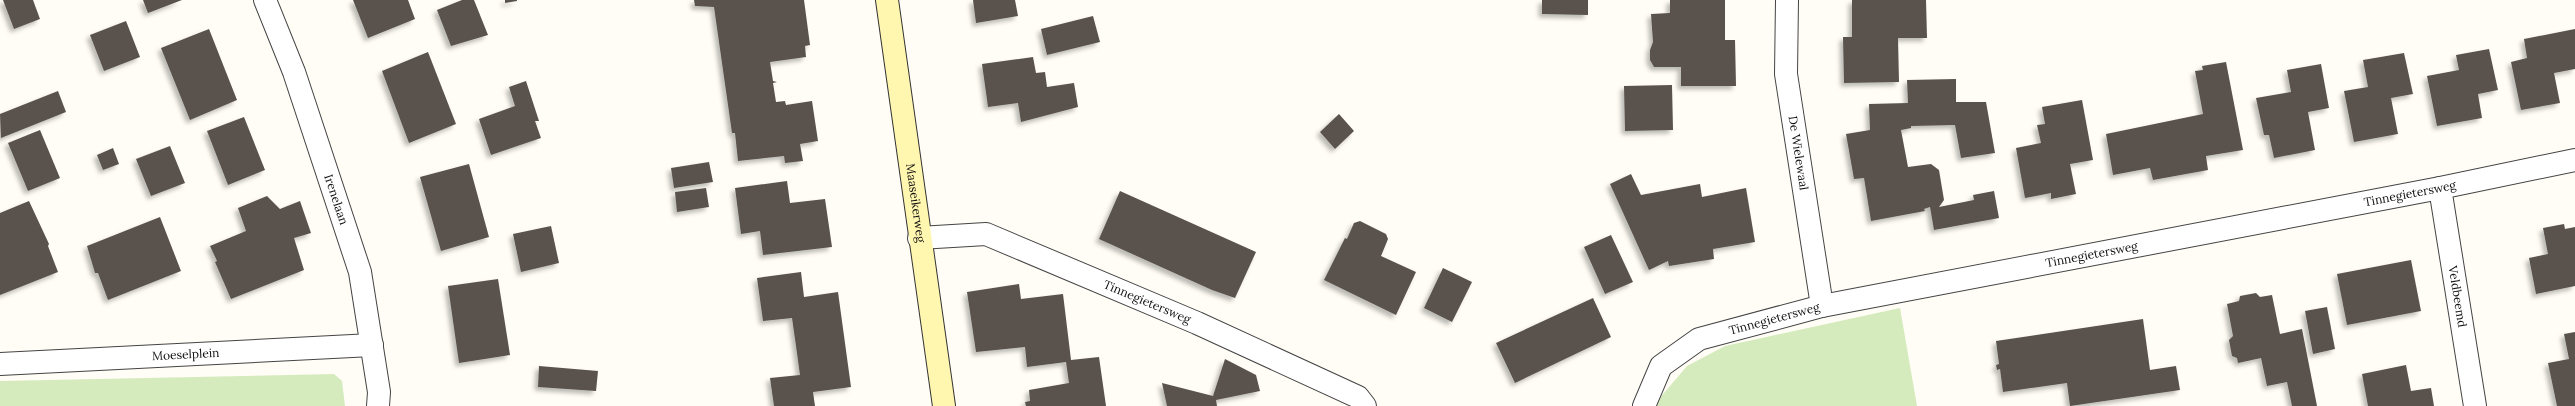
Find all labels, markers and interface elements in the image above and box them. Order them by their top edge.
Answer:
street label: De Wielewaal [1786,115,1812,191]
street label: Maaseikerweg [903,162,929,244]
street label: Irenelaan [321,172,352,227]
street label: Tinnegietersweg [2363,177,2458,209]
street label: Tinnegietersweg [2044,238,2139,270]
street label: Veldbeemd [2445,264,2470,328]
street label: Tinnegietersweg [1101,276,1194,327]
street label: Tinnegietersweg [1727,299,1822,338]
street label: Moeselplein [152,345,220,363]

